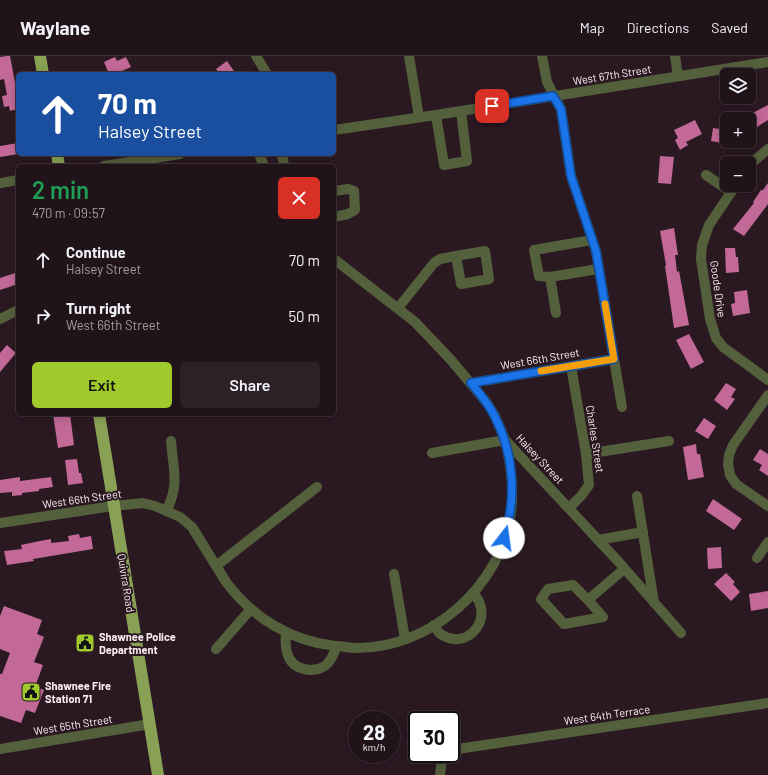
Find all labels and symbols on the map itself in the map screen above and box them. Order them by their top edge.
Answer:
street label: West 67th Street [572,62,652,87]
pin [475,89,509,123]
street label: Goode Drive [708,260,729,318]
street label: West 66th Street [499,345,580,372]
street label: Charles Street [584,404,607,474]
street label: Halsey Street [514,431,567,486]
street label: West 66th Street [41,487,122,510]
position arrow [483,517,525,559]
street label: Quivira Road [115,553,138,613]
place label: Shawnee Police Department [99,630,176,656]
public building icon: Shawnee Police Department [74,632,96,654]
place label: Shawnee Fire Station 71 [45,679,111,705]
public building icon: Shawnee Fire Station 71 [20,681,42,703]
street label: West 64th Terrace [563,702,651,727]
speed limit sign: 30 [408,711,460,763]
street label: West 65th Street [32,712,113,737]

